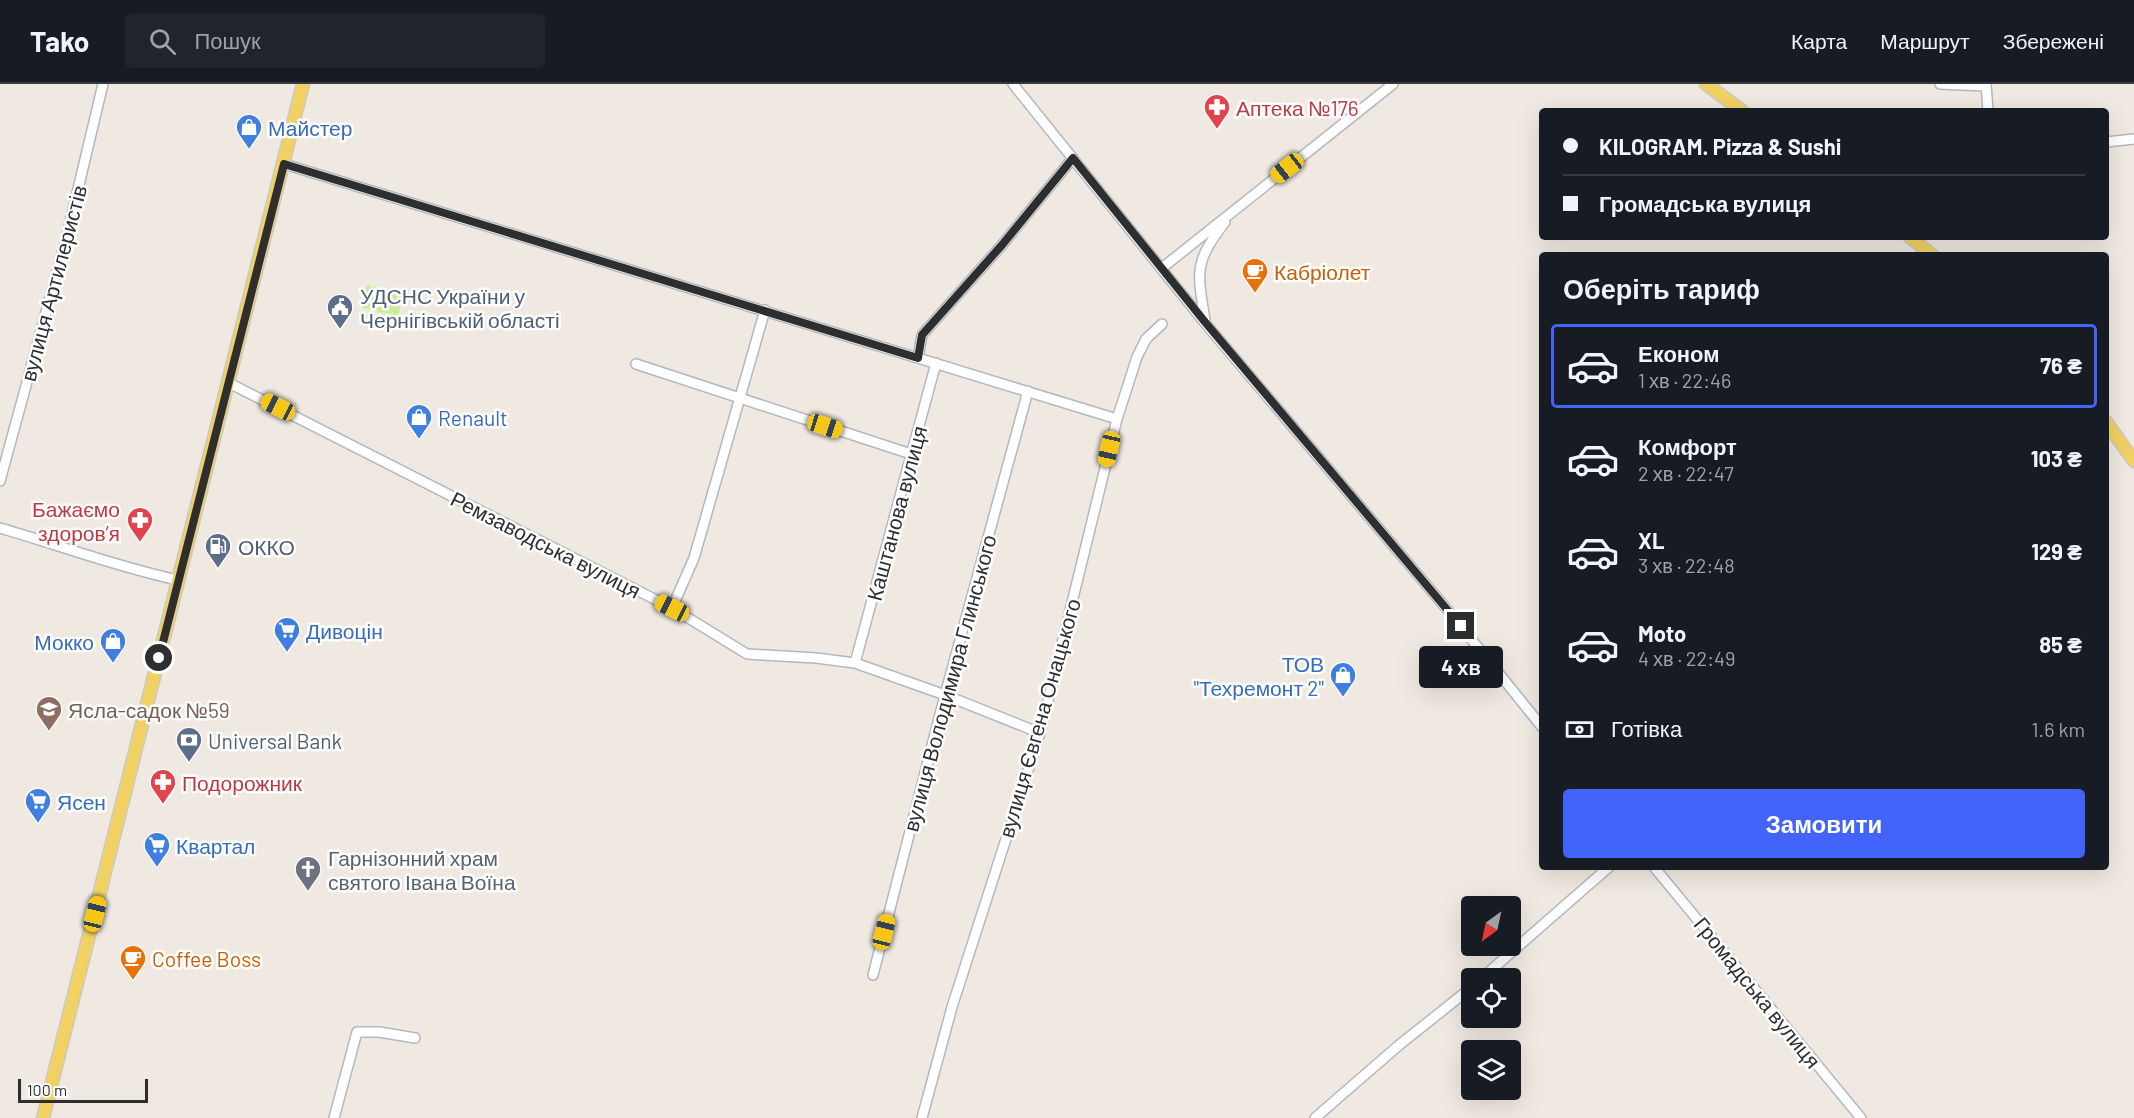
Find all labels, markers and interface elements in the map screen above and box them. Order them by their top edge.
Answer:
search box [125,14,545,68]
text: Tako [30,24,89,58]
icon: search [146,25,179,58]
text: Пошук [194,27,261,53]
text: Карта [1791,28,1847,53]
text: Маршрут [1880,28,1970,53]
text: Збережені [2003,28,2104,53]
pharmacy icon: Аптека №176 [1202,92,1232,130]
place label: Аптека №176 [1236,95,1359,120]
shop icon: Майстер [234,112,264,150]
place label: Майстер [268,115,352,140]
text: KILOGRAM. Pizza & Sushi [1599,133,1841,159]
car [1267,150,1307,186]
street label: вулиця Артилеристів [15,182,91,384]
text: Громадська вулиця [1599,190,1811,216]
cafe icon: Кабріолет [1240,256,1270,294]
place label: Кабріолет [1274,259,1371,284]
text: Оберіть тариф [1563,272,1760,304]
place label: УДСНС України у Чернігівській області [360,283,560,332]
public building icon: УДСНС України у Чернігівській області [325,292,355,330]
icon: car [1566,339,1620,393]
text: Економ [1638,340,1720,366]
text: 76 ₴ [2040,352,2082,378]
text: 1 хв · 22:46 [1638,368,1731,392]
car [258,391,298,423]
shop icon: Renault [404,402,434,440]
place label: Renault [438,405,508,430]
car [805,412,845,440]
street label: Каштанова вулиця [861,423,931,603]
car [1096,429,1122,469]
icon: car [1566,432,1620,486]
text: Комфорт [1638,433,1737,459]
text: 103 ₴ [2031,445,2082,471]
text: 2 хв · 22:47 [1638,461,1734,485]
street label: Ремзаводська вулиця [447,485,645,603]
place label: Бажаємо здоров’я [32,496,120,545]
pharmacy icon: Бажаємо здоров’я [125,505,155,543]
icon: car [1566,525,1620,579]
text: XL [1638,527,1664,553]
fuel station icon: ОККО [203,531,233,569]
street label: вулиця Володимира Глинського [897,532,1001,834]
place label: ОККО [238,534,295,559]
text: 129 ₴ [2031,538,2082,564]
text: 3 хв · 22:48 [1638,553,1735,577]
car [652,592,692,624]
street label: вулиця Євгена Онацького [993,596,1085,840]
route end [1447,612,1474,639]
supermarket icon: Дивоцін [272,615,302,653]
place label: Дивоцін [306,618,383,643]
icon: car [1566,618,1620,672]
text: Moto [1638,620,1686,646]
shop icon: Мокко [98,626,128,664]
place label: Мокко [34,629,94,654]
text: 85 ₴ [2039,631,2082,657]
route start [145,644,172,671]
text: 4 хв · 22:49 [1638,646,1736,670]
callout: 4 хв [1419,647,1503,689]
place label: ТОВ "Техремонт 2" [1193,651,1324,700]
text: 4 хв [1441,655,1481,679]
shop icon: ТОВ "Техремонт 2" [1328,660,1358,698]
school or university icon: Ясла-садок №59 [34,694,64,732]
place label: Ясла-садок №59 [68,697,230,722]
icon: cash [1563,713,1596,746]
text: Готівка [1611,715,1682,741]
text: 1.6 km [2032,717,2085,741]
bank icon: Universal Bank [174,725,204,763]
place label: Universal Bank [208,728,342,753]
pharmacy icon: Подорожник [148,767,178,805]
place label: Подорожник [182,770,303,795]
supermarket icon: Ясен [23,786,53,824]
place label: Ясен [57,789,106,814]
button: Замовити [1563,789,2085,858]
supermarket icon: Квартал [142,830,172,868]
place label: Квартал [176,833,255,858]
place label: Гарнізонний храм святого Івана Воїна [328,845,516,894]
church icon: Гарнізонний храм святого Івана Воїна [293,854,323,892]
car [82,894,108,934]
north arrow [1461,896,1521,956]
map controls [1461,896,1521,1100]
street label: Громадська вулиця [1689,911,1827,1073]
car [871,912,897,952]
cafe icon: Coffee Boss [118,943,148,981]
place label: Coffee Boss [152,946,261,971]
button: locate [1461,968,1521,1028]
button: layers [1461,1040,1521,1100]
scale bar [18,1076,148,1104]
text: 100 m [27,1080,67,1099]

